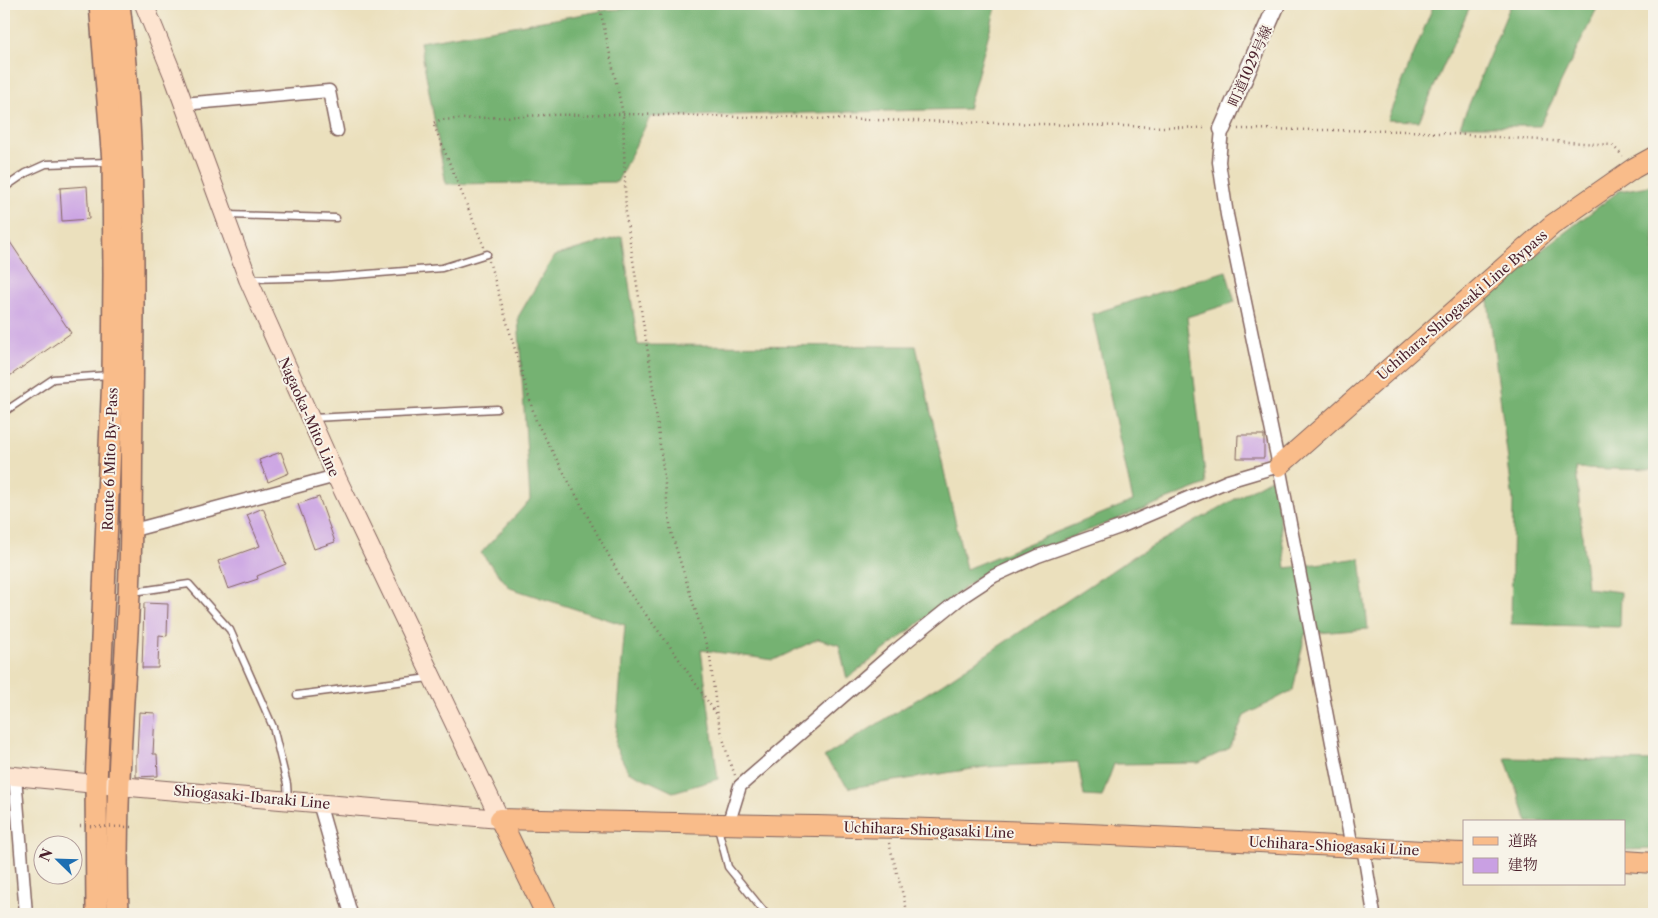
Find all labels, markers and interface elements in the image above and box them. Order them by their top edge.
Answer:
street label: 町道1029号線 [1224,23,1276,109]
street label: Uchihara-Shiogasaki Line Bypass [1373,226,1551,384]
street label: Nagaoka-Mito Line [275,354,344,480]
street label: Route 6 Mito By-Pass [99,387,121,531]
street label: Shiogasaki-Ibaraki Line [173,781,331,813]
street label: Uchihara-Shiogasaki Line [843,818,1015,842]
legend [1463,820,1626,886]
text: 道路 [1508,831,1538,850]
street label: Uchihara-Shiogasaki Line [1248,833,1420,859]
north arrow [32,836,82,886]
text: N [35,846,57,864]
text: 建物 [1508,855,1538,874]

